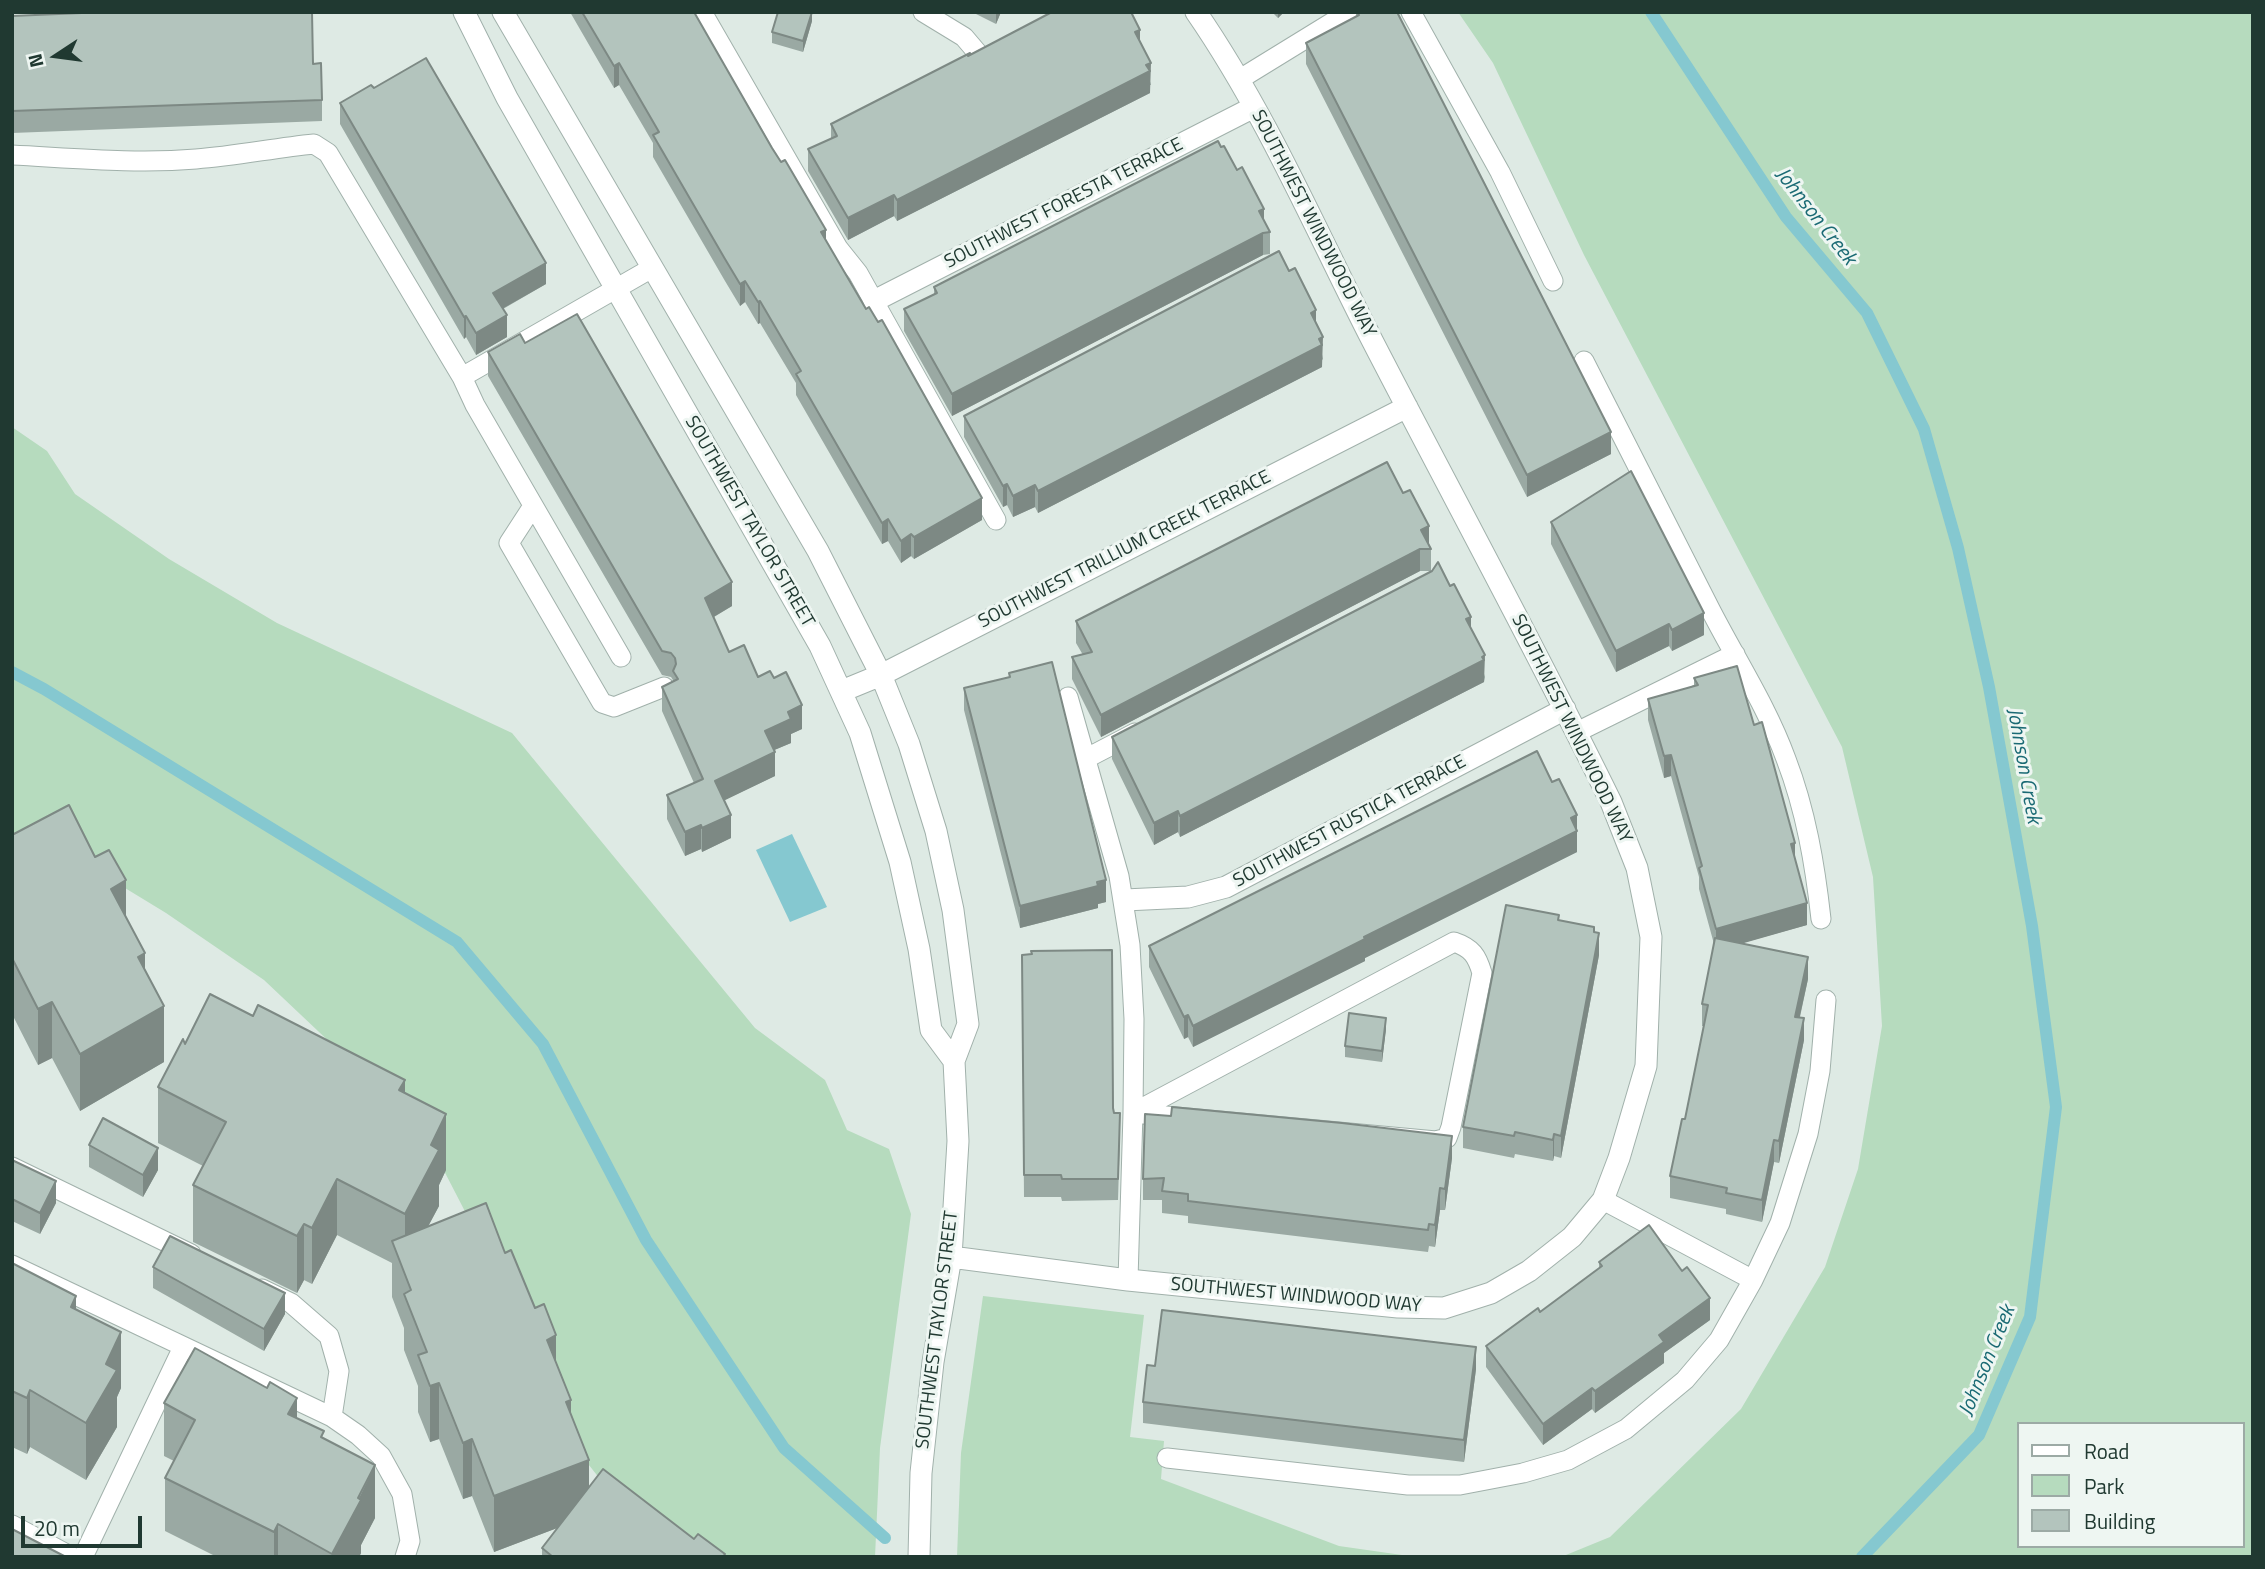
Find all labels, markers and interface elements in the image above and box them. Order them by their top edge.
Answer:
north arrow [21,21,91,91]
text: N [19,51,51,71]
street label: SOUTHWEST WINDWOOD WAY [1246,107,1380,341]
street label: SOUTHWEST FORESTA TERRACE [941,134,1187,274]
water label: Johnson Creek [1769,163,1861,271]
street label: SOUTHWEST TAYLOR STREET [679,413,819,631]
street label: SOUTHWEST TRILLIUM CREEK TERRACE [975,466,1275,634]
street label: SOUTHWEST WINDWOOD WAY [1506,611,1636,847]
water label: Johnson Creek [2000,706,2046,826]
street label: SOUTHWEST RUSTICA TERRACE [1230,751,1470,893]
street label: SOUTHWEST TAYLOR STREET [912,1210,964,1450]
street label: SOUTHWEST WINDWOOD WAY [1170,1274,1422,1318]
water label: Johnson Creek [1954,1302,2022,1420]
legend [2016,1422,2244,1548]
text: Road [2084,1435,2129,1467]
text: Park [2084,1470,2124,1502]
scale bar [24,1502,145,1546]
text: Building [2084,1505,2155,1537]
text: 20 m [34,1512,80,1544]

